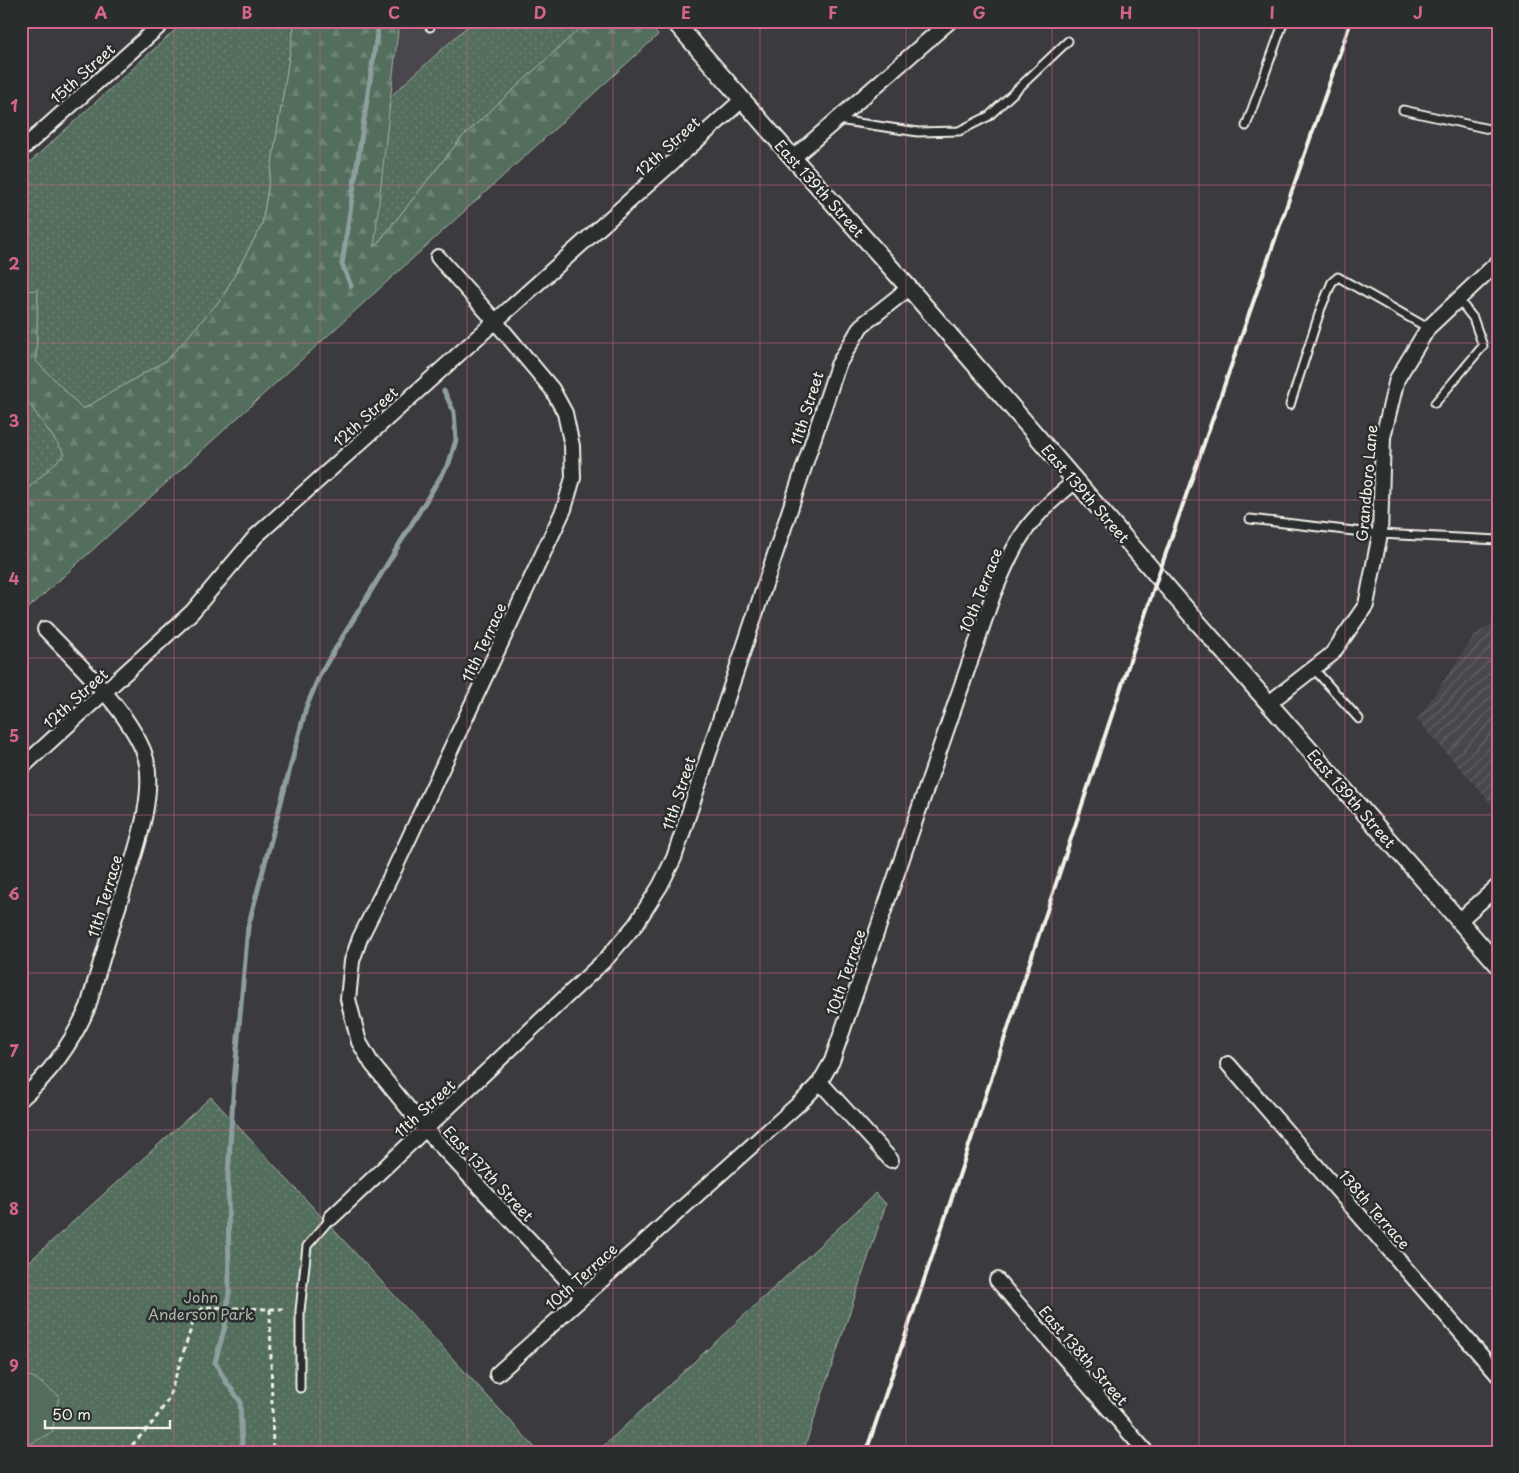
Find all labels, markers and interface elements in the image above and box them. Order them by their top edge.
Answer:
text: A [95,0,108,24]
text: B [242,0,253,24]
text: C [388,0,400,24]
text: D [534,0,546,24]
text: E [681,0,691,24]
text: F [828,0,838,24]
text: G [972,0,986,24]
text: H [1120,0,1132,24]
text: I [1269,0,1275,24]
text: J [1413,0,1423,24]
street label: 15th Street [44,37,120,109]
text: 1 [10,93,18,117]
street label: 12th Street [629,110,705,182]
street label: East 139th Street [770,134,870,242]
text: 2 [8,251,20,275]
street label: 11th Street [783,368,829,448]
street label: 12th Street [327,380,403,452]
text: 3 [9,408,19,432]
street label: Grandboro Lane [1349,424,1383,542]
street label: East 139th Street [1036,438,1136,548]
street label: 10th Terrace [953,544,1007,636]
text: 4 [9,566,20,590]
street label: 11th Terrace [455,598,511,685]
street label: 12th Street [37,662,113,734]
text: 5 [9,723,19,747]
street label: East 139th Street [1302,743,1402,853]
street label: 11th Street [655,753,701,833]
street label: 11th Terrace [81,852,127,940]
text: 6 [8,881,20,905]
street label: 10th Terrace [820,926,871,1018]
text: 7 [9,1038,19,1062]
street label: 11th Street [388,1073,460,1143]
street label: East 137th Street [438,1120,540,1226]
street label: 138th Terrace [1334,1164,1416,1254]
text: 8 [9,1196,19,1220]
street label: 10th Terrace [540,1237,622,1315]
park label: John Anderson Park [148,1285,254,1325]
street label: East 138th Street [1034,1300,1134,1410]
text: 9 [9,1353,19,1377]
scale bar [45,1398,170,1430]
text: 50 m [52,1402,91,1425]

